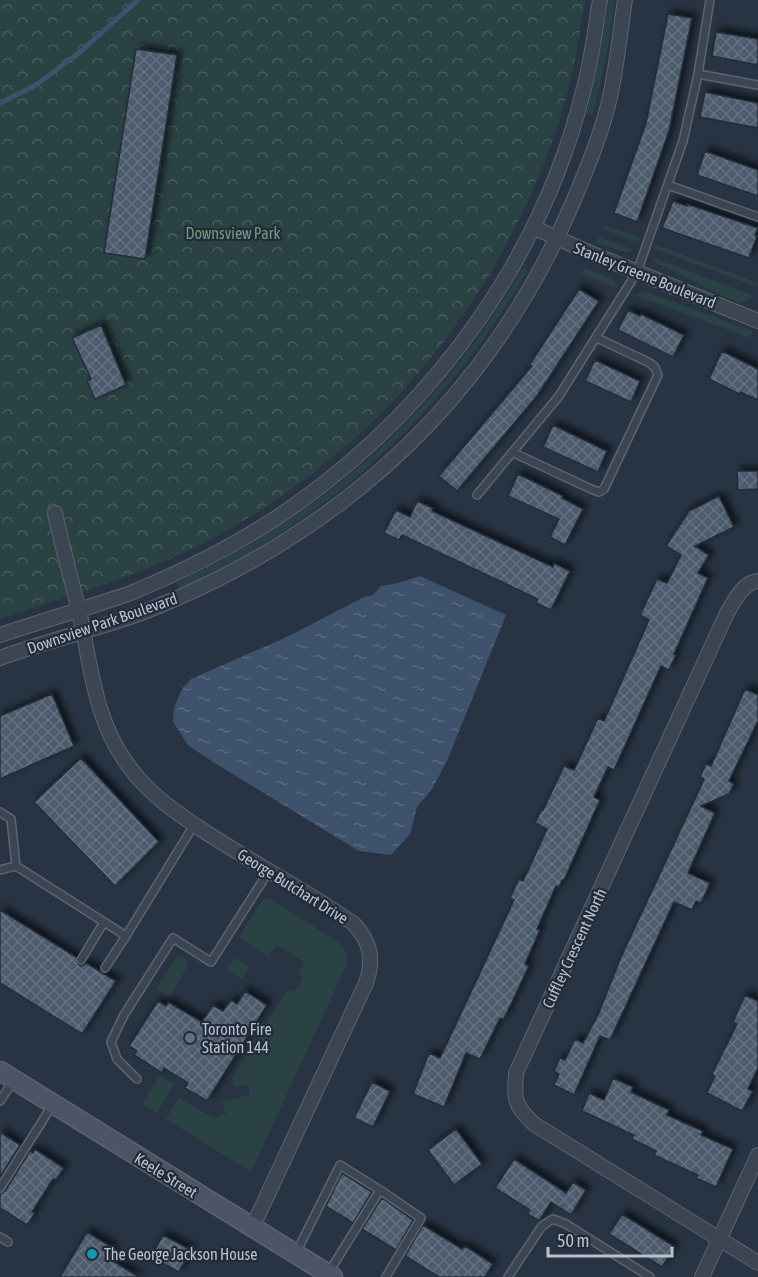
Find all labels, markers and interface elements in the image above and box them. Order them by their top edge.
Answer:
park label: Downsview Park [185,224,281,242]
street label: Stanley Greene Boulevard [571,238,719,313]
street label: Downsview Park Boulevard [25,589,179,657]
street label: George Butchart Drive [234,845,352,928]
street label: Cuffley Crescent North [538,885,611,1011]
place label: Toronto Fire Station 144 [202,1020,272,1056]
marker: Toronto Fire Station 144 [183,1031,197,1045]
street label: Keele Street [131,1149,201,1202]
scale bar [548,1220,672,1258]
text: 50 m [557,1230,589,1251]
place label: The George Jackson House [104,1245,257,1264]
marker: The George Jackson House [85,1247,99,1261]

